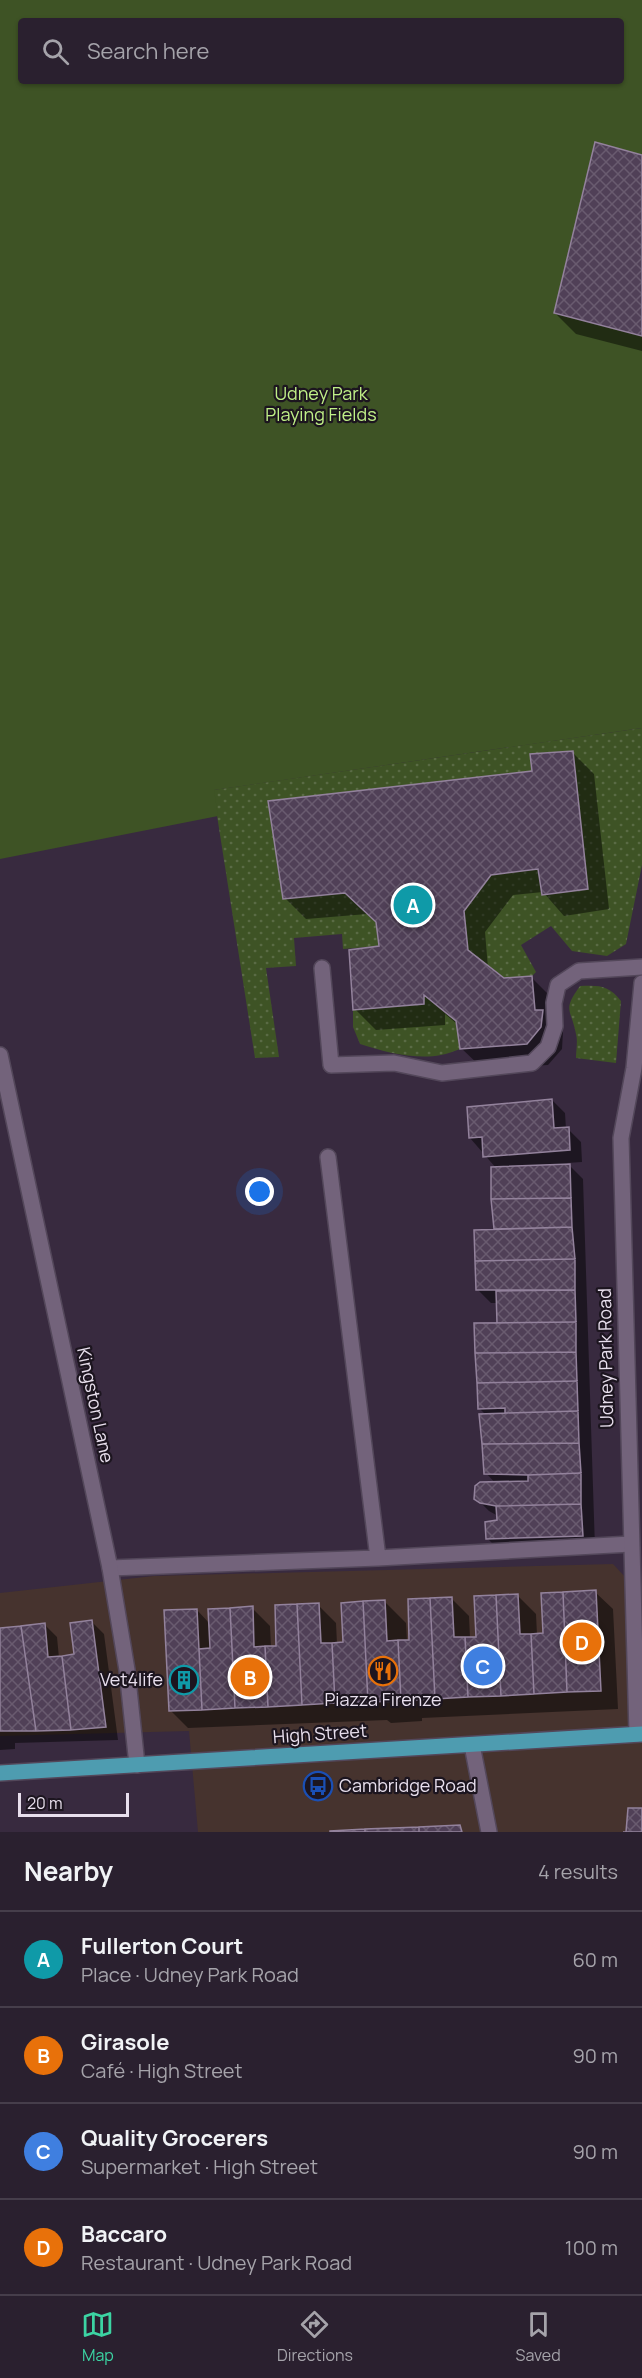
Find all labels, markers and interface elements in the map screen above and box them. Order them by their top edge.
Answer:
search box [18,18,624,84]
icon: search [39,35,72,68]
text: Search here [87,36,209,66]
park label: Udney Park Playing Fields [265,381,377,426]
pin: A [394,882,432,928]
your location [245,1177,274,1206]
street label: Udney Park Road [592,1288,618,1428]
street label: Kingston Lane [72,1345,120,1465]
pin: D [562,1620,602,1664]
pin: C [464,1644,502,1688]
pin: B [230,1654,270,1700]
restaurant icon: Piazza Firenze [367,1655,399,1687]
building icon: Vet4life [168,1664,200,1696]
place label: Vet4life [100,1667,163,1691]
place label: Piazza Firenze [324,1687,442,1711]
street label: High Street [272,1718,368,1748]
bus stop icon: Cambridge Road [302,1770,334,1802]
place label: Cambridge Road [339,1773,477,1797]
scale bar [18,1790,129,1818]
text: 20 m [27,1792,63,1814]
text: Nearby [24,1853,113,1889]
text: 4 results [538,1858,618,1885]
text: Fullerton Court [81,1931,243,1961]
text: A [37,1946,50,1973]
text: 60 m [572,1946,618,1973]
text: Place · Udney Park Road [81,1961,299,1988]
text: Girasole [81,2027,169,2057]
text: B [37,2042,50,2069]
text: 90 m [572,2042,618,2069]
text: Café · High Street [81,2057,243,2084]
text: Quality Grocerers [81,2123,268,2153]
text: C [36,2138,51,2165]
text: 90 m [572,2138,618,2165]
text: Supermarket · High Street [81,2153,318,2180]
text: Baccaro [81,2219,167,2249]
text: D [36,2234,51,2261]
text: 100 m [565,2234,618,2261]
text: Restaurant · Udney Park Road [81,2249,352,2276]
tab: Map [81,2308,114,2366]
tab: Directions [277,2308,353,2366]
tab: Saved [516,2308,561,2366]

